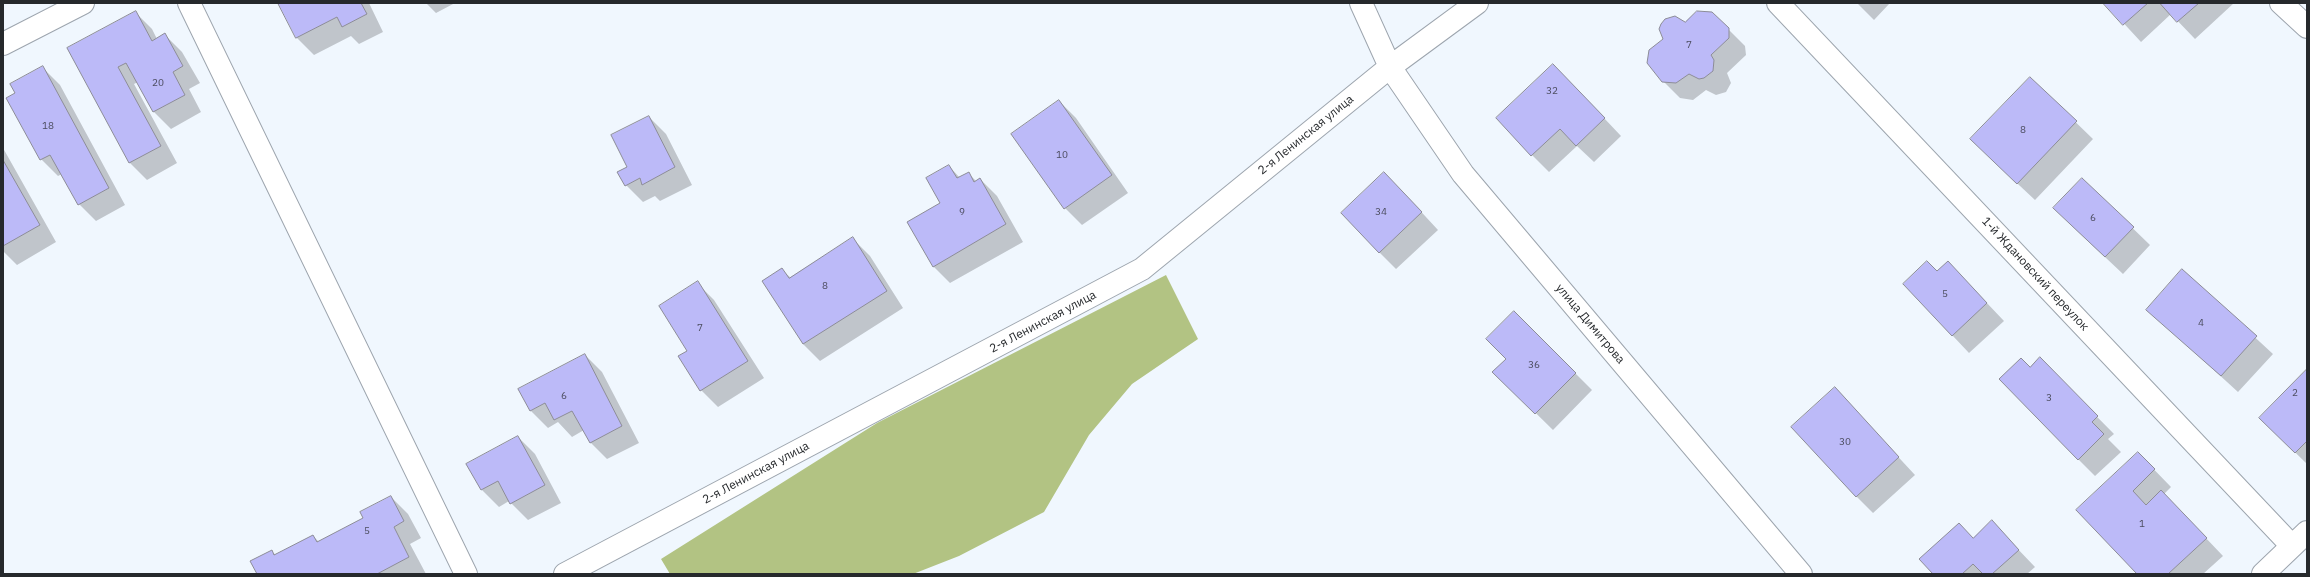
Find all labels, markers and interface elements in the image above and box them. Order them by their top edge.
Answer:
house number: 7 [1686,39,1692,51]
house number: 20 [152,77,164,89]
house number: 32 [1546,85,1558,97]
street label: 2-я Ленинская улица [1255,92,1357,178]
house number: 18 [42,120,54,132]
house number: 8 [2020,124,2026,136]
house number: 10 [1056,149,1068,161]
house number: 9 [959,206,965,218]
house number: 34 [1375,206,1387,218]
house number: 6 [2090,212,2096,224]
street label: 1-й Ждановский переулок [1978,214,2092,334]
house number: 8 [822,280,828,292]
street label: улица Димитрова [1552,281,1628,367]
street label: 2-я Ленинская улица [987,288,1099,356]
house number: 5 [1942,288,1948,300]
house number: 4 [2198,317,2204,329]
house number: 7 [697,322,703,334]
house number: 36 [1528,359,1540,371]
house number: 2 [2292,387,2298,399]
house number: 6 [561,390,567,402]
house number: 3 [2046,392,2052,404]
house number: 30 [1839,436,1851,448]
street label: 2-я Ленинская улица [700,439,812,507]
house number: 1 [2139,518,2145,530]
house number: 5 [364,525,370,537]

